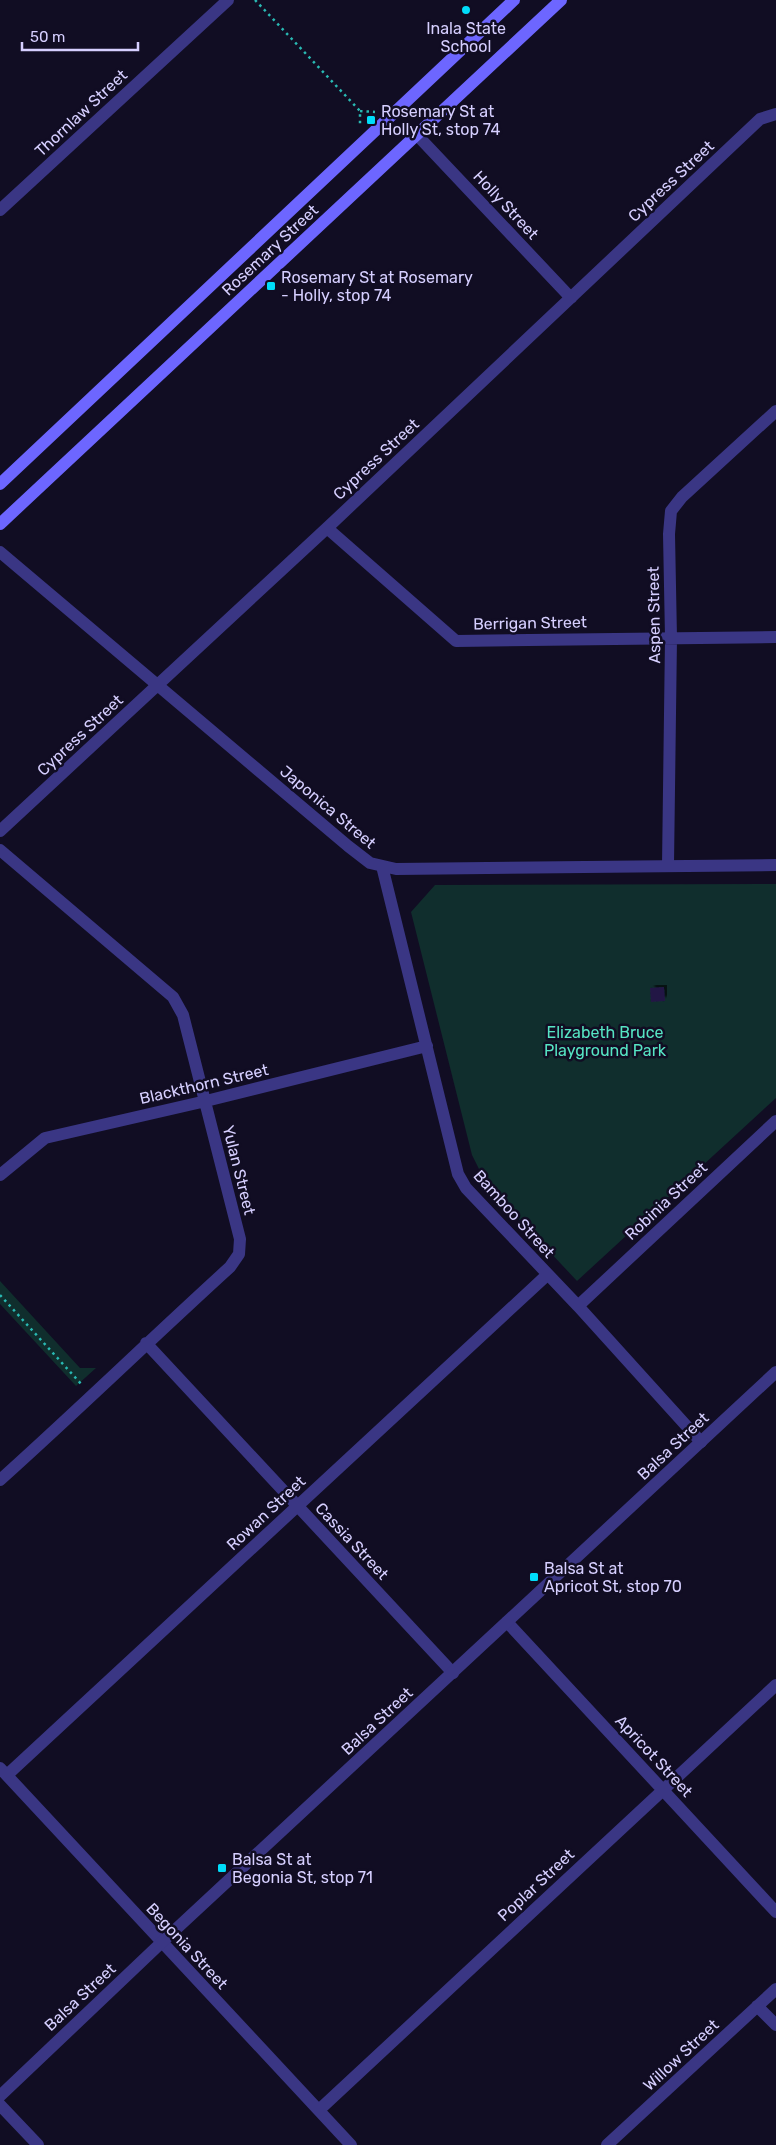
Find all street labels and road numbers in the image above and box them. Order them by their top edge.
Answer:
street label: Thornlaw Street [31,65,131,161]
street label: Cypress Street [624,136,718,226]
street label: Holly Street [469,167,543,243]
street label: Rosemary Street [218,201,322,299]
street label: Cypress Street [329,414,423,504]
street label: Aspen Street [644,566,664,664]
street label: Berrigan Street [473,613,587,633]
street label: Cypress Street [33,690,127,780]
street label: Japonica Street [276,761,380,853]
street label: Blackthorn Street [138,1060,270,1108]
street label: Yulan Street [219,1123,259,1217]
street label: Robinia Street [621,1158,711,1244]
street label: Bamboo Street [470,1166,558,1262]
street label: Balsa Street [633,1408,713,1484]
street label: Rowan Street [223,1472,309,1554]
street label: Cassia Street [311,1498,393,1584]
street label: Balsa Street [337,1683,417,1759]
street label: Apricot Street [611,1711,697,1801]
street label: Poplar Street [494,1845,578,1925]
street label: Begonia Street [142,1899,232,1993]
street label: Balsa Street [40,1959,120,2035]
street label: Willow Street [639,2015,723,2095]

